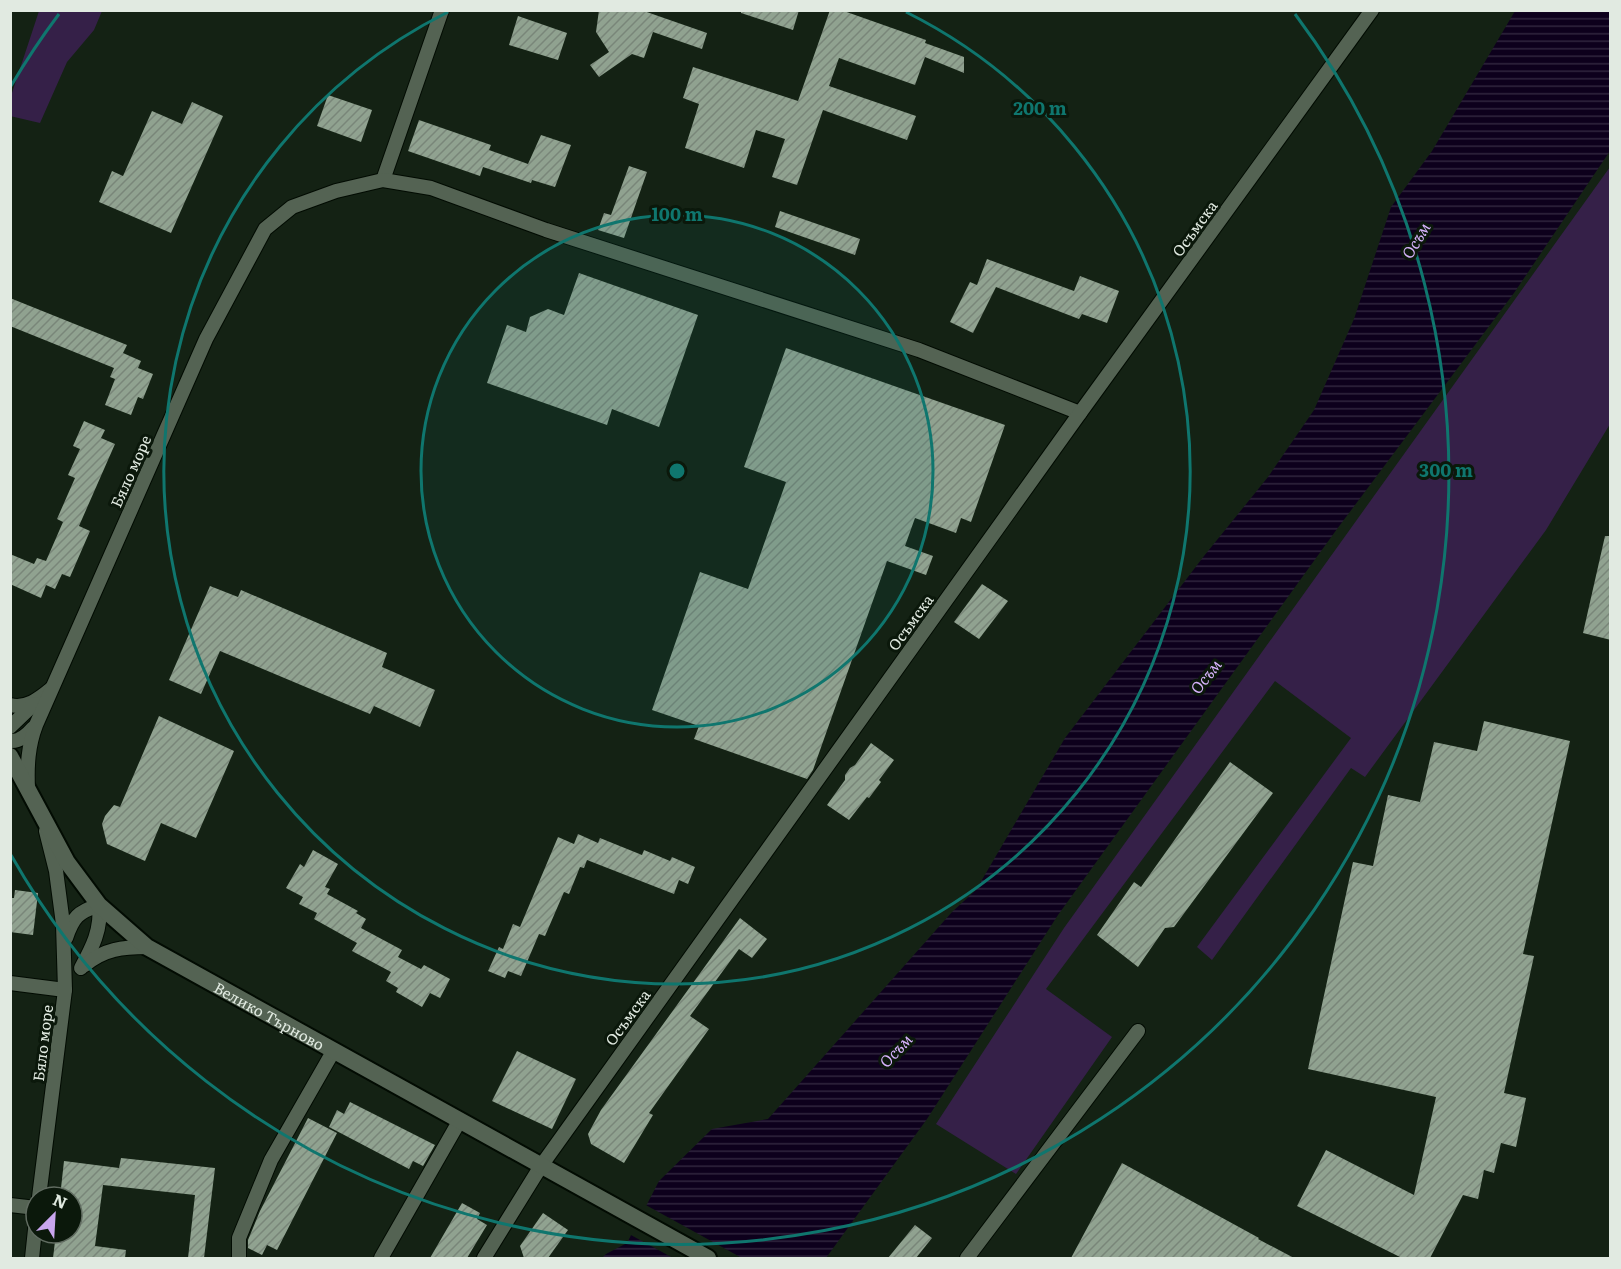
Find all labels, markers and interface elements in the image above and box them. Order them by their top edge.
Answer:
text: 200 m [1013,94,1067,121]
street label: Осъмска [1166,194,1223,261]
text: 100 m [651,200,703,227]
water label: Осъм [1395,217,1436,263]
street label: Бяло море [104,431,156,511]
text: 300 m [1419,456,1473,483]
centre of rings [667,461,687,481]
street label: Осъмска [882,588,939,655]
water label: Осъм [1184,653,1227,699]
street label: Велико Търново [210,975,329,1055]
street label: Осъмска [599,983,656,1050]
street label: Бяло море [26,1003,58,1083]
water label: Осъм [873,1027,917,1072]
north arrow [24,1185,84,1245]
text: N [49,1187,72,1214]

